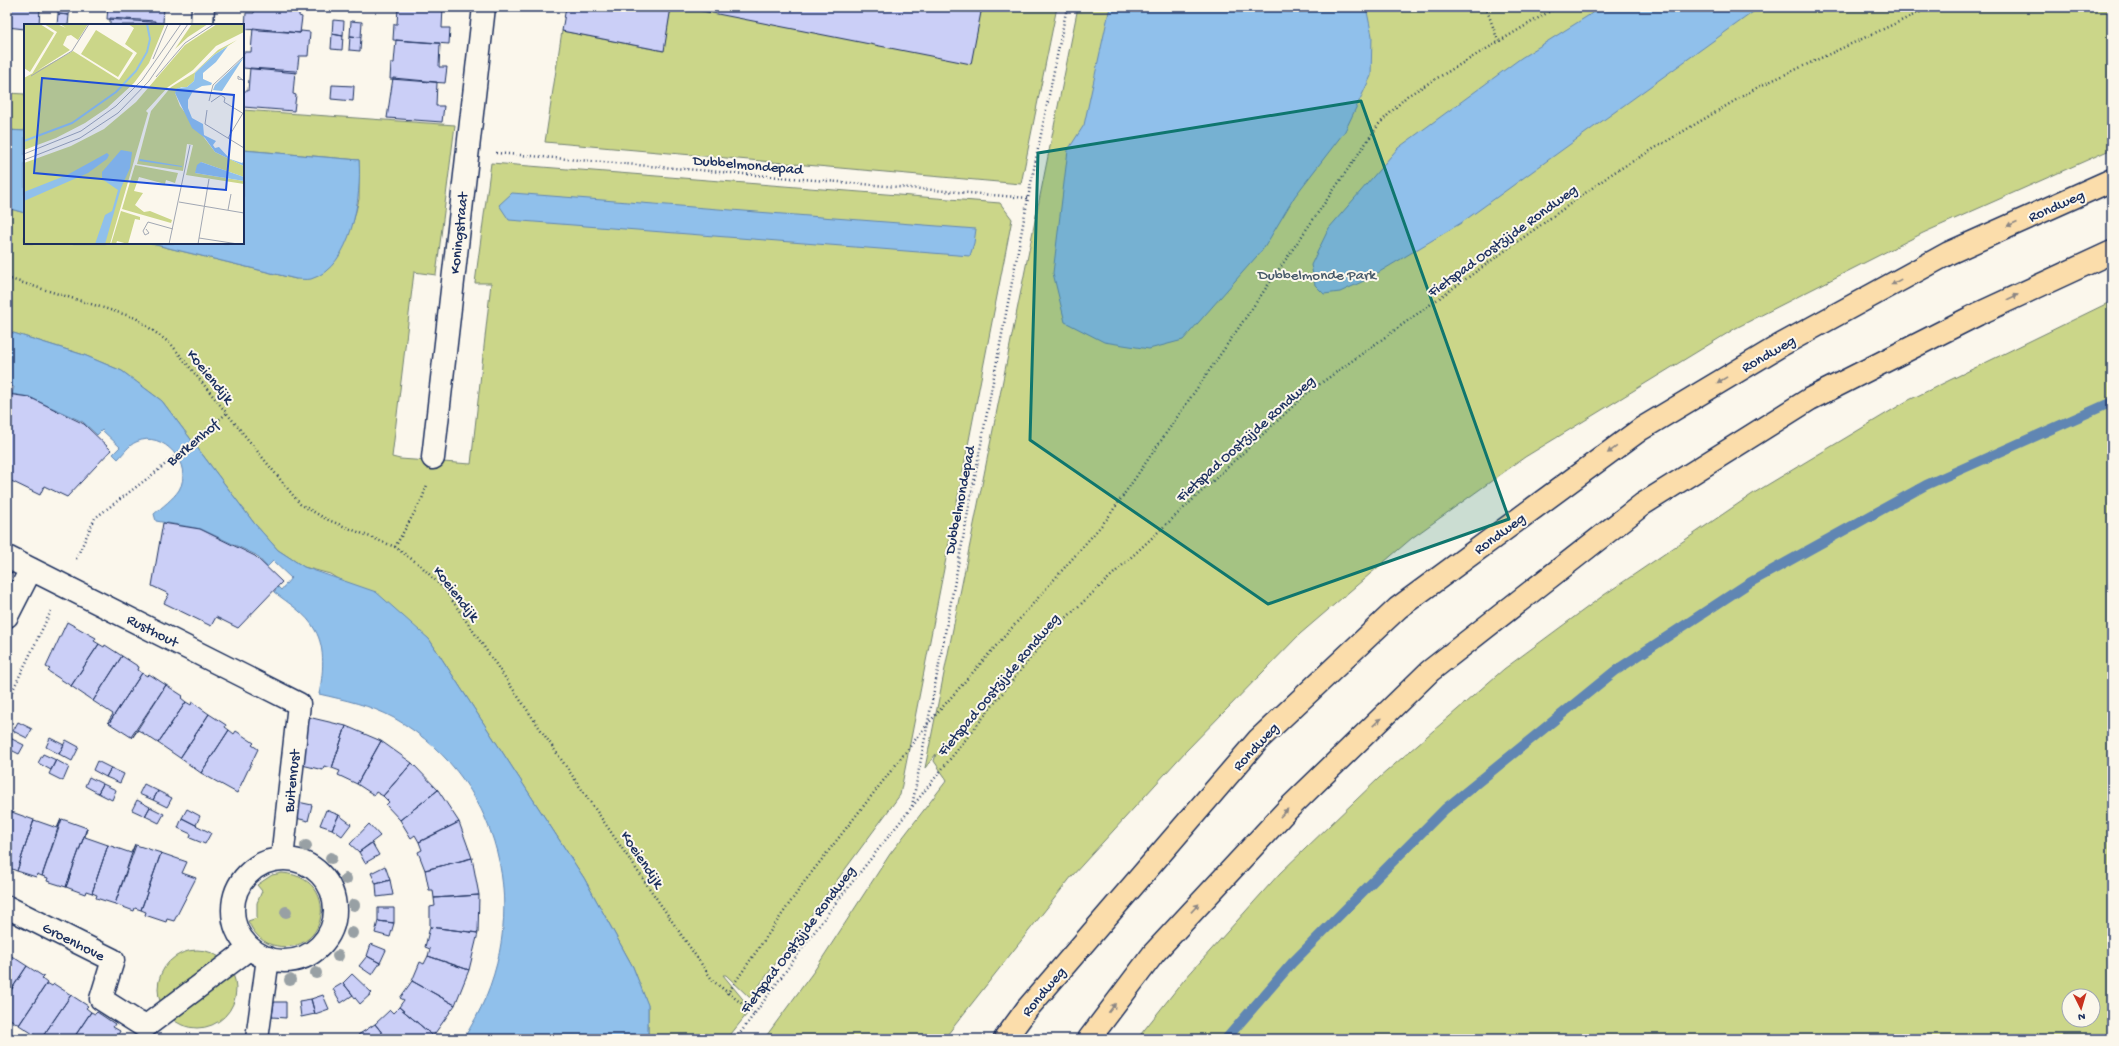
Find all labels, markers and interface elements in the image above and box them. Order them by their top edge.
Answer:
inset map [24,24,244,244]
street label: Dubbelmondepad [691,152,805,180]
street label: Fietspad Oostzijde Rondweg [1424,181,1582,303]
street label: Rondweg [2026,187,2088,227]
street label: Koningstraat [447,190,473,275]
one-way arrow [2006,222,2018,228]
park label: Dubbelmonde Park [1257,267,1377,285]
one-way arrow [1890,278,1902,285]
one-way arrow [2008,294,2019,300]
street label: Rondweg [1739,332,1799,377]
street label: Koeiendijk [182,346,238,409]
street label: Fietspad Oostzijde Rondweg [1172,372,1319,507]
one-way arrow [1716,377,1728,384]
street label: Berkenhof [163,416,224,471]
street label: Dubbelmondepad [941,443,981,557]
one-way arrow [1607,446,1618,454]
street label: Rondweg [1471,510,1530,559]
street label: Koeiendijk [428,563,483,626]
street label: Fietspad Oostzijde Rondweg [934,610,1064,761]
street label: Rusthout [123,611,183,653]
one-way arrow [1372,717,1382,727]
street label: Rondweg [1230,719,1283,775]
street label: Buitenrust [281,747,305,814]
one-way arrow [1279,808,1289,818]
street label: Koeiendijk [616,828,668,893]
street label: Fietspad Oostzijde Rondweg [736,863,860,1019]
one-way arrow [1191,903,1200,913]
street label: Groenhove [39,919,108,966]
street label: Rondweg [1019,964,1071,1021]
north arrow [2061,988,2101,1028]
one-way arrow [1108,1002,1116,1013]
text: N [2078,1010,2086,1022]

